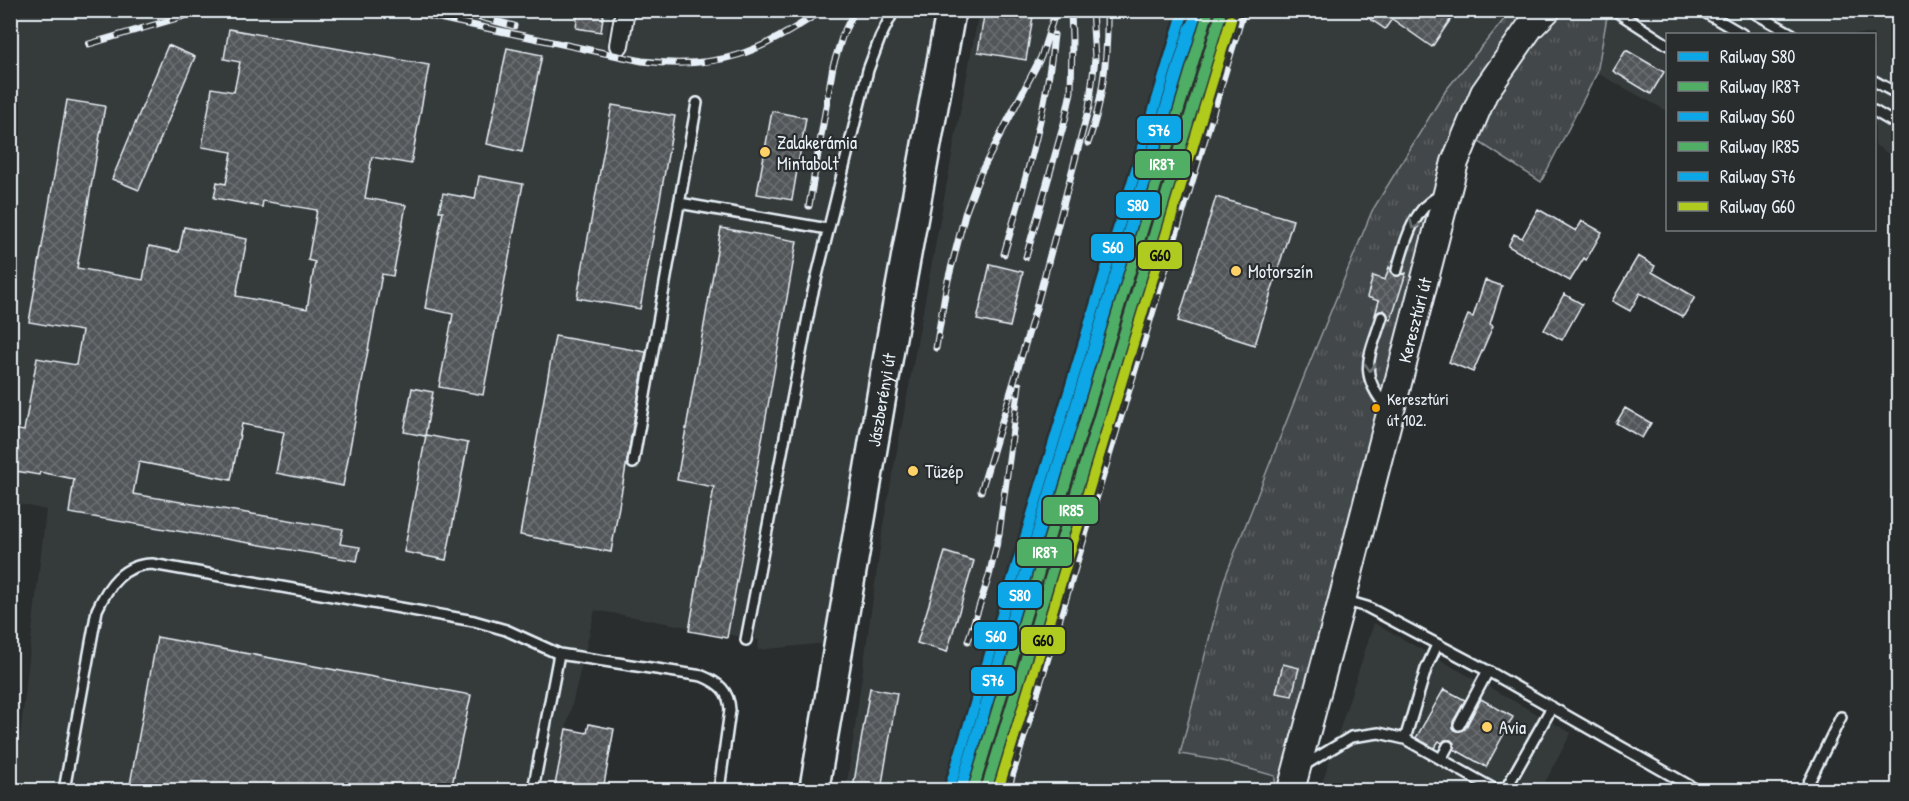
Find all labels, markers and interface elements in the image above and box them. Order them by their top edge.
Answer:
legend [1666,33,1876,231]
text: Railway S80 [1720,44,1795,69]
text: Railway IR87 [1720,74,1800,99]
text: Railway S60 [1720,104,1795,129]
line badge: S76 [1136,115,1182,144]
text: S76 [1148,119,1170,141]
place label: Zalakerámia Mintabolt [777,130,857,176]
text: Railway IR85 [1720,134,1799,159]
marker: Zalakerámia Mintabolt [758,145,772,159]
line badge: IR87 [1134,150,1191,179]
text: IR87 [1149,153,1175,175]
text: Railway S76 [1720,164,1796,189]
line badge: S80 [1115,191,1161,219]
text: S80 [1127,194,1149,216]
text: Railway G60 [1720,194,1795,219]
one-way arrow [1409,218,1421,229]
line badge: S60 [1090,233,1135,262]
text: S60 [1103,236,1123,258]
line badge: G60 [1137,241,1183,270]
text: G60 [1149,244,1171,266]
place label: Motorszín [1248,259,1313,284]
marker: Motorszín [1229,264,1243,278]
street label: Keresztúri út [1391,274,1437,365]
street label: Jászberényi út [861,350,901,448]
one-way arrow [1363,363,1376,372]
place label: Keresztúri út 102. [1387,388,1449,431]
marker: Keresztúri út 102. [1370,402,1382,414]
place label: Tüzép [925,459,963,484]
marker: Tüzép [906,464,920,478]
line badge: IR85 [1042,496,1099,525]
text: IR85 [1059,499,1084,521]
line badge: IR87 [1016,538,1073,567]
text: IR87 [1032,541,1058,563]
line badge: S80 [997,581,1043,609]
text: S80 [1009,584,1031,606]
line badge: S60 [973,621,1018,650]
text: S60 [986,625,1006,647]
line badge: G60 [1020,626,1066,655]
text: G60 [1032,629,1054,651]
line badge: S76 [970,666,1016,695]
text: S76 [982,669,1004,691]
place label: Avia [1499,715,1526,740]
marker: Avia [1480,720,1494,734]

